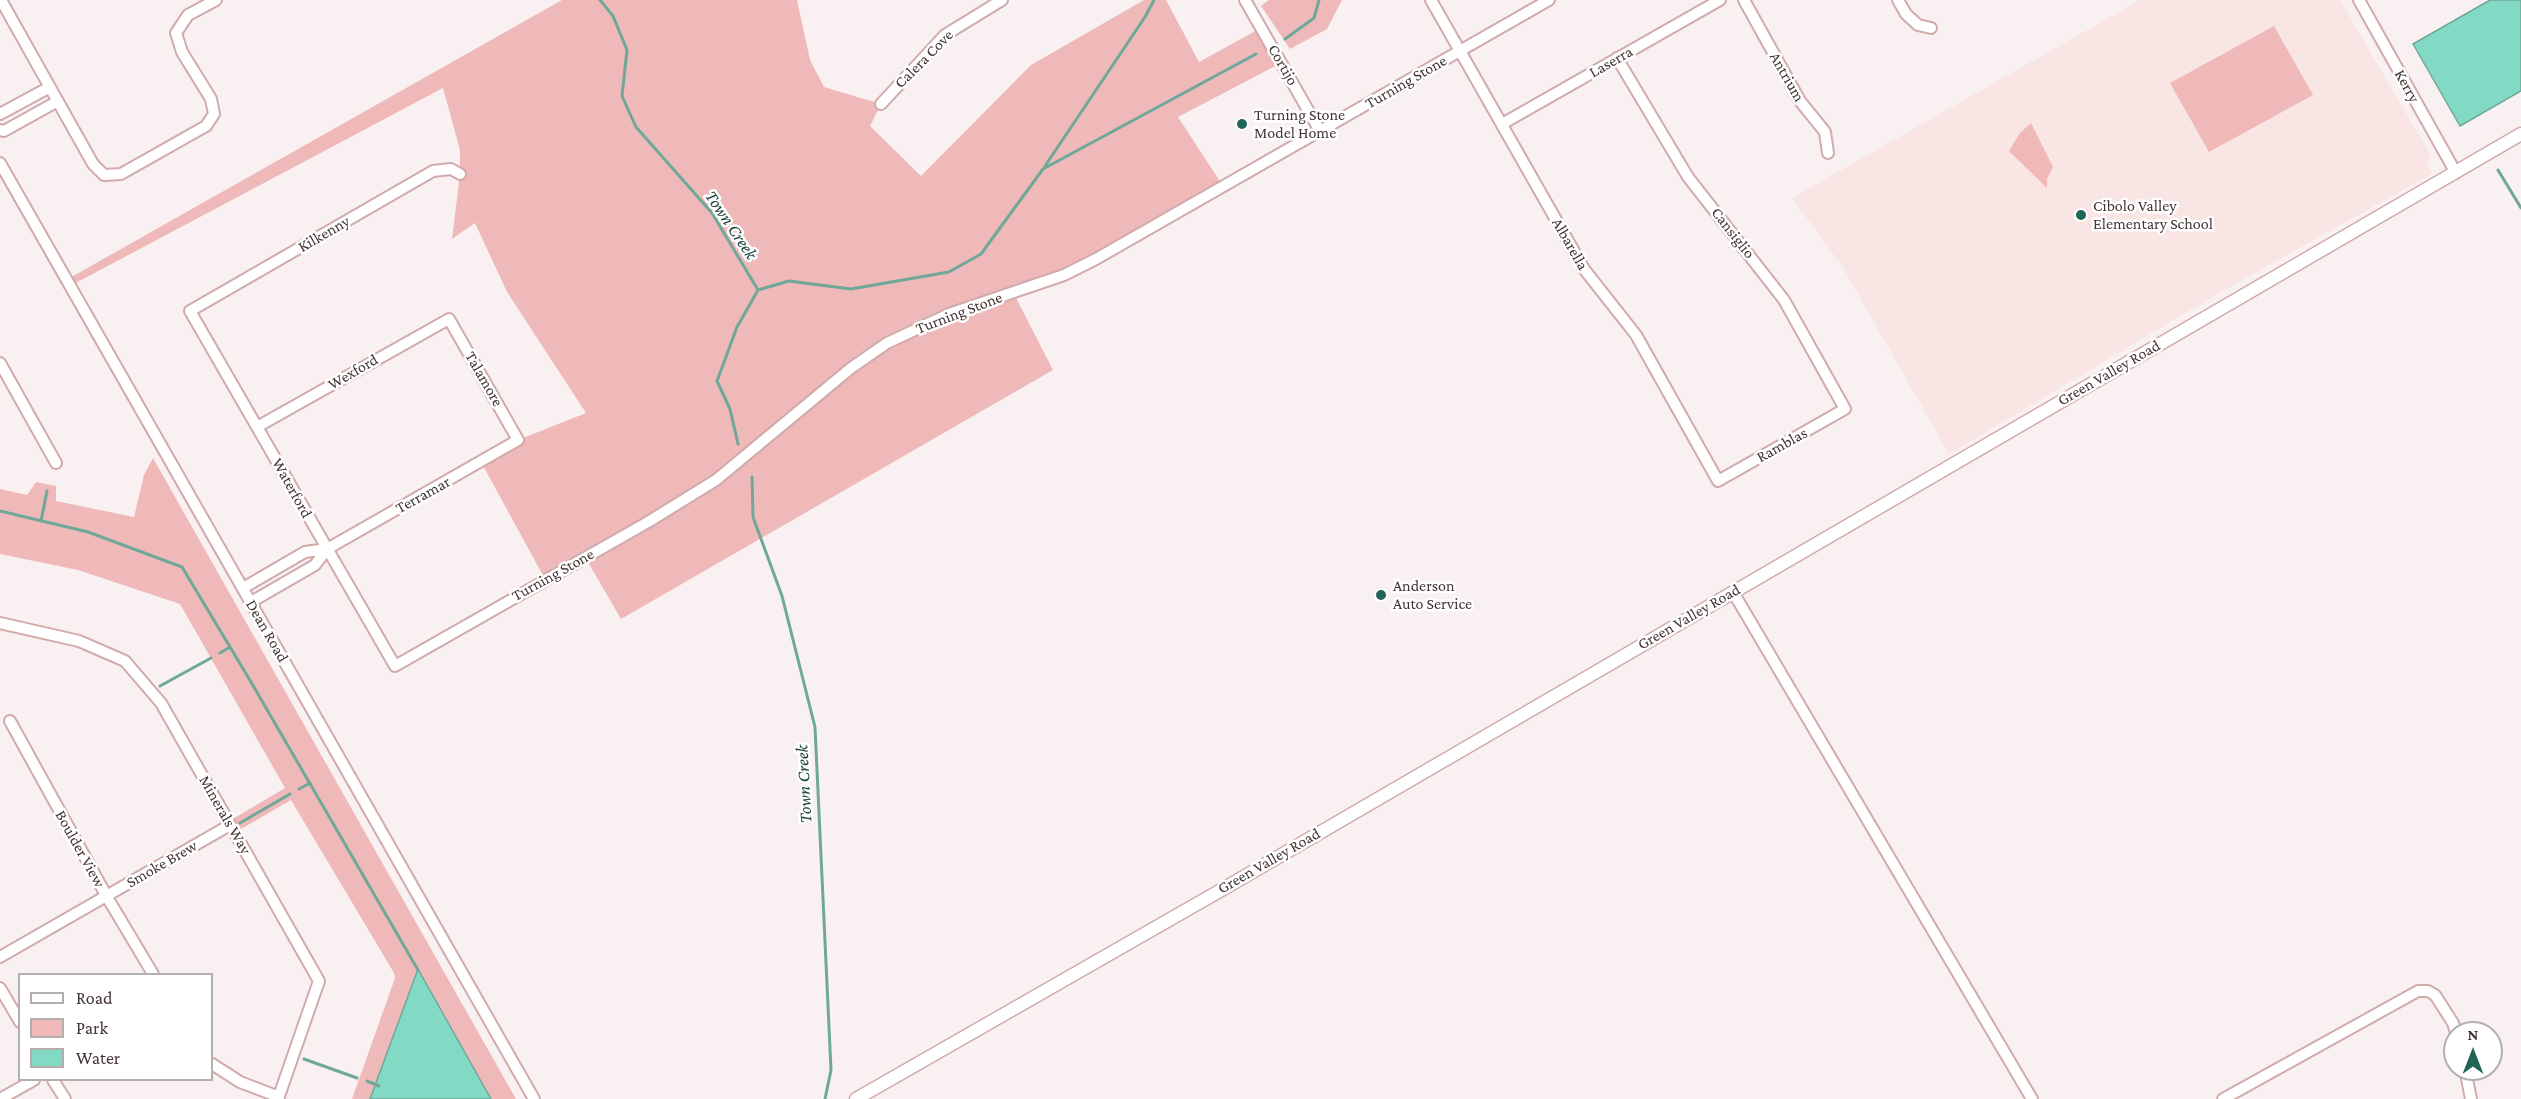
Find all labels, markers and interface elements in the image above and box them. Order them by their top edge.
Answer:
street label: Calera Cove [891,26,957,92]
street label: Cortijo [1264,41,1302,89]
street label: Laserra [1586,42,1636,82]
street label: Antrium [1765,49,1809,105]
street label: Turning Stone [1362,51,1450,113]
street label: Kerry [2390,66,2424,106]
place label: Turning Stone Model Home [1254,105,1345,143]
marker: Turning Stone Model Home [1235,117,1249,131]
water label: Town Creek [700,186,762,264]
place label: Cibolo Valley Elementary School [2093,196,2213,234]
street label: Cansiglio [1707,203,1759,263]
marker: Cibolo Valley Elementary School [2074,208,2088,222]
street label: Kilkenny [295,212,353,256]
street label: Albarella [1547,214,1593,274]
street label: Turning Stone [913,288,1005,338]
street label: Green Valley Road [2054,336,2164,410]
street label: Talamore [461,348,507,410]
street label: Wexford [324,350,382,394]
street label: Ramblas [1753,423,1811,467]
street label: Waterford [268,455,316,521]
street label: Terramar [392,472,454,518]
street label: Turning Stone [508,545,598,605]
place label: Anderson Auto Service [1393,576,1472,614]
street label: Green Valley Road [1634,580,1744,654]
marker: Anderson Auto Service [1374,588,1388,602]
street label: Dean Road [241,596,293,666]
water label: Town Creek [791,744,817,824]
street label: Minerals Way [195,772,255,858]
street label: Boulder View [51,807,109,891]
street label: Green Valley Road [1214,824,1324,898]
street label: Smoke Brew [123,836,201,892]
legend [18,973,213,1081]
text: Road [76,988,113,1008]
text: Park [76,1018,108,1038]
north arrow [2443,1021,2503,1081]
text: N [2468,1026,2478,1043]
text: Water [76,1048,120,1068]

